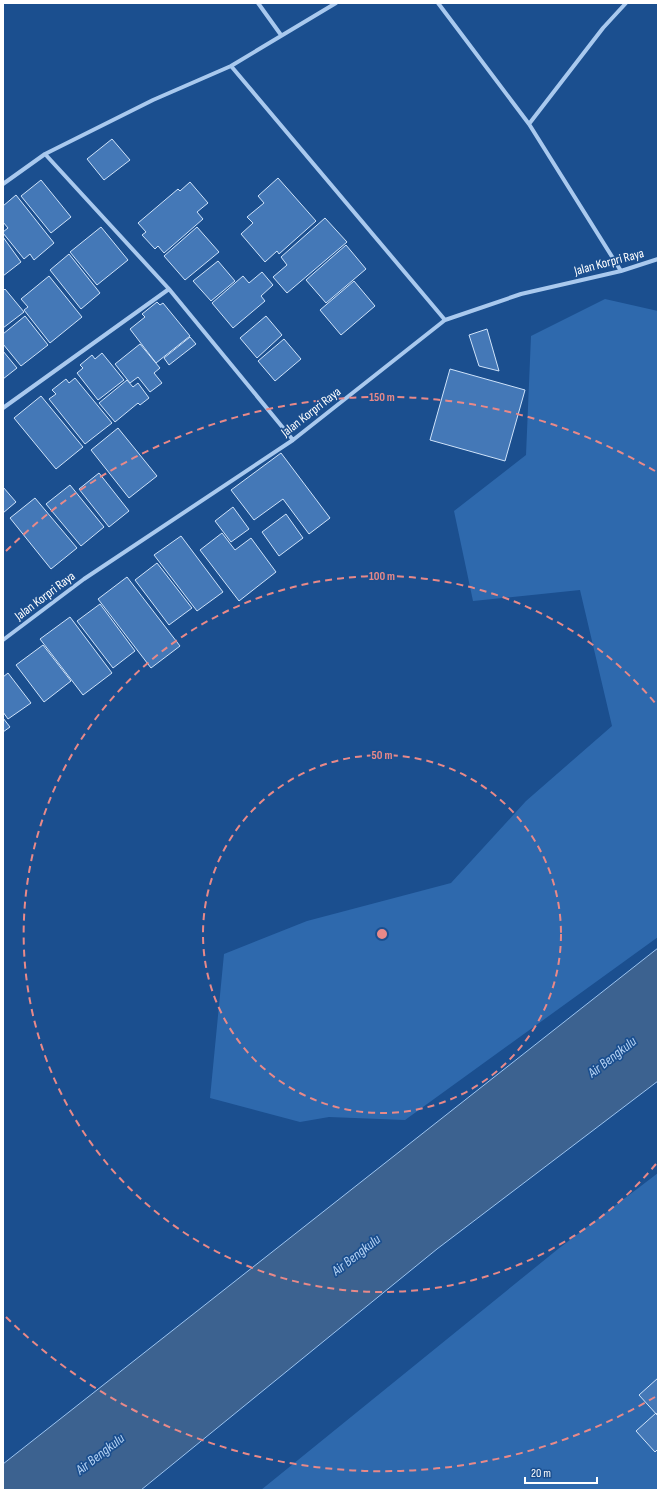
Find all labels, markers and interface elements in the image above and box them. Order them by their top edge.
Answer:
street label: Jalan Korpri Raya [571,245,646,279]
street label: Jalan Korpri Raya [277,384,344,441]
text: 150 m [369,390,395,405]
street label: Jalan Korpri Raya [11,568,78,625]
text: 100 m [369,569,395,584]
text: 50 m [372,748,392,763]
centre of rings [375,927,389,941]
water label: Air Bengkulu [584,1033,640,1082]
water label: Air Bengkulu [328,1231,384,1280]
water label: Air Bengkulu [72,1430,128,1479]
scale bar [525,1459,597,1485]
text: 20 m [531,1466,551,1481]

